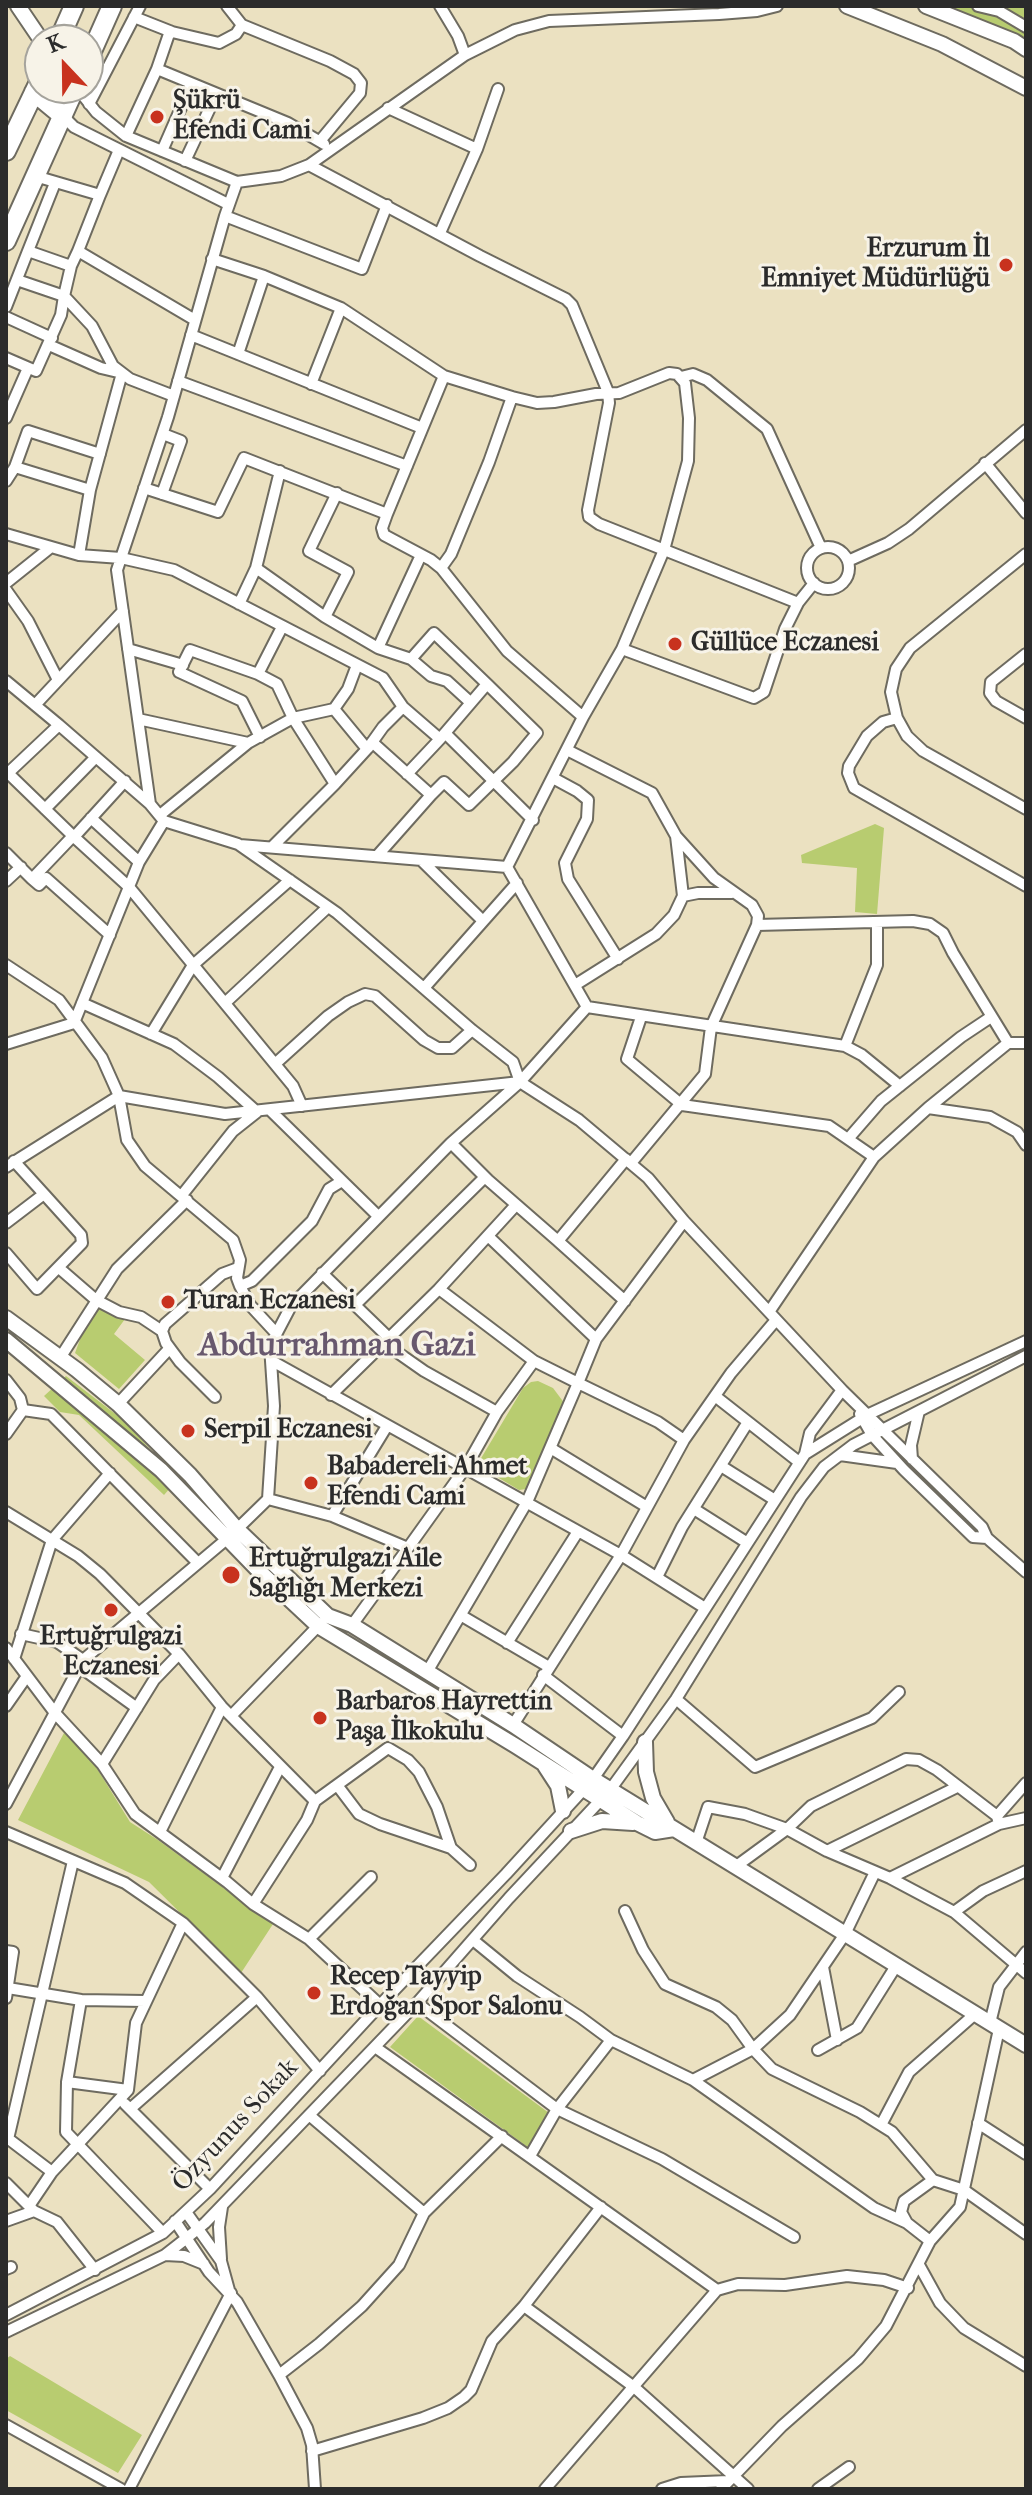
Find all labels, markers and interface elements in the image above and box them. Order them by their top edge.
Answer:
north arrow [24,24,104,104]
text: K [43,29,68,59]
place label: Şükrü Efendi Cami [173,86,311,148]
marker: Şükrü Efendi Cami [148,108,166,126]
place label: Erzurum İl Emniyet Müdürlüğü [761,234,990,296]
marker: Erzurum İl Emniyet Müdürlüğü [997,256,1015,274]
place label: Güllüce Eczanesi [691,628,879,660]
marker: Güllüce Eczanesi [666,635,684,653]
place label: Turan Eczanesi [184,1286,355,1318]
marker: Turan Eczanesi [159,1293,177,1311]
district label: Abdurrahman Gazi [198,1327,476,1367]
place label: Serpil Eczanesi [204,1415,372,1447]
marker: Serpil Eczanesi [179,1422,197,1440]
place label: Babadereli Ahmet Efendi Cami [327,1452,528,1514]
marker: Babadereli Ahmet Efendi Cami [302,1474,320,1492]
place label: Ertuğrulgazi Aile Sağlığı Merkezi [249,1544,442,1606]
marker: Ertuğrulgazi Aile Sağlığı Merkezi [220,1564,242,1586]
marker: Ertuğrulgazi Eczanesi [102,1601,120,1619]
place label: Ertuğrulgazi Eczanesi [40,1622,182,1684]
place label: Barbaros Hayrettin Paşa İlkokulu [336,1687,552,1748]
marker: Barbaros Hayrettin Paşa İlkokulu [311,1709,329,1727]
place label: Recep Tayyip Erdoğan Spor Salonu [330,1962,563,2024]
marker: Recep Tayyip Erdoğan Spor Salonu [305,1984,323,2002]
street label: Özyunus Sokak [166,2053,306,2199]

